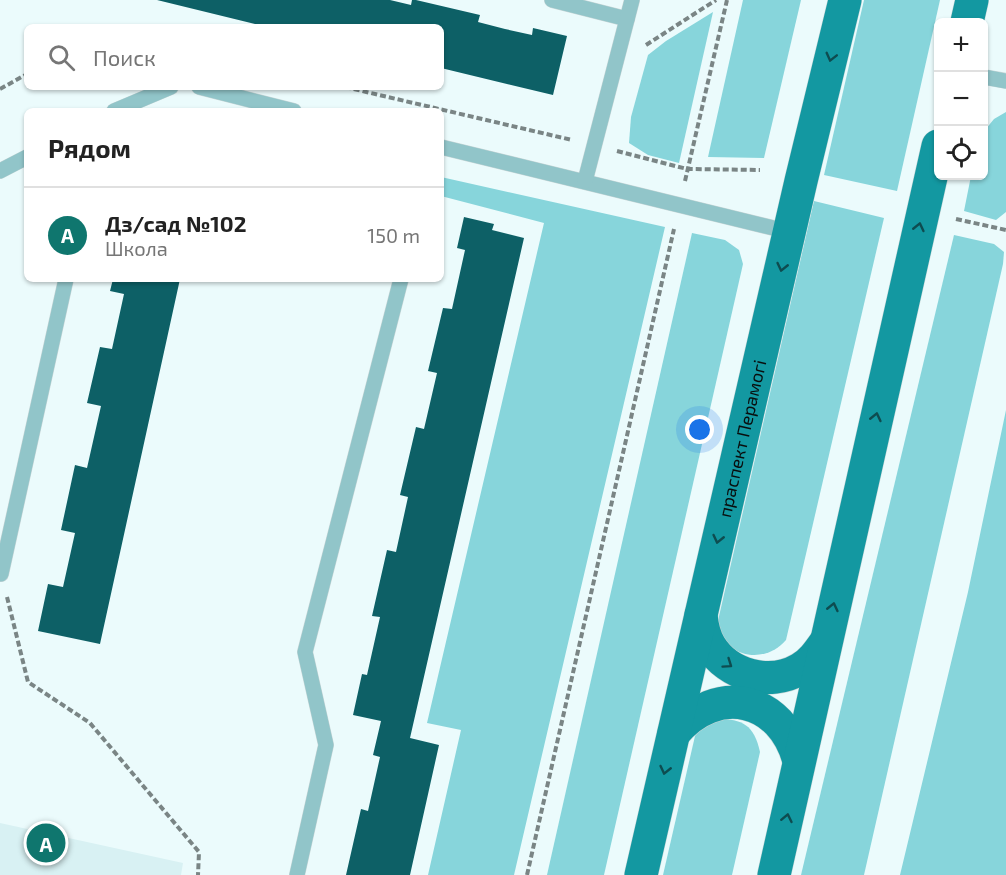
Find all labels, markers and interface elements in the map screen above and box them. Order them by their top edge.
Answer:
map controls [934,18,988,180]
button: + [934,18,988,72]
search box [24,24,444,90]
icon: search [45,41,78,74]
text: Поиск [93,44,156,70]
one-way arrow [825,52,838,62]
button: − [934,72,988,126]
button: locate [934,126,988,180]
text: Рядом [48,132,131,163]
text: Дз/сад №102 [105,210,246,236]
one-way arrow [912,222,925,232]
text: A [61,223,74,247]
text: 150 m [367,223,420,247]
text: Школа [105,236,168,260]
one-way arrow [777,262,790,272]
street label: праспект Перамогі [713,358,770,519]
one-way arrow [869,412,882,422]
your location [685,415,714,444]
one-way arrow [713,534,726,544]
one-way arrow [826,602,839,612]
one-way arrow [722,657,733,668]
one-way arrow [660,765,673,775]
one-way arrow [779,813,792,823]
pin: A [26,820,66,866]

